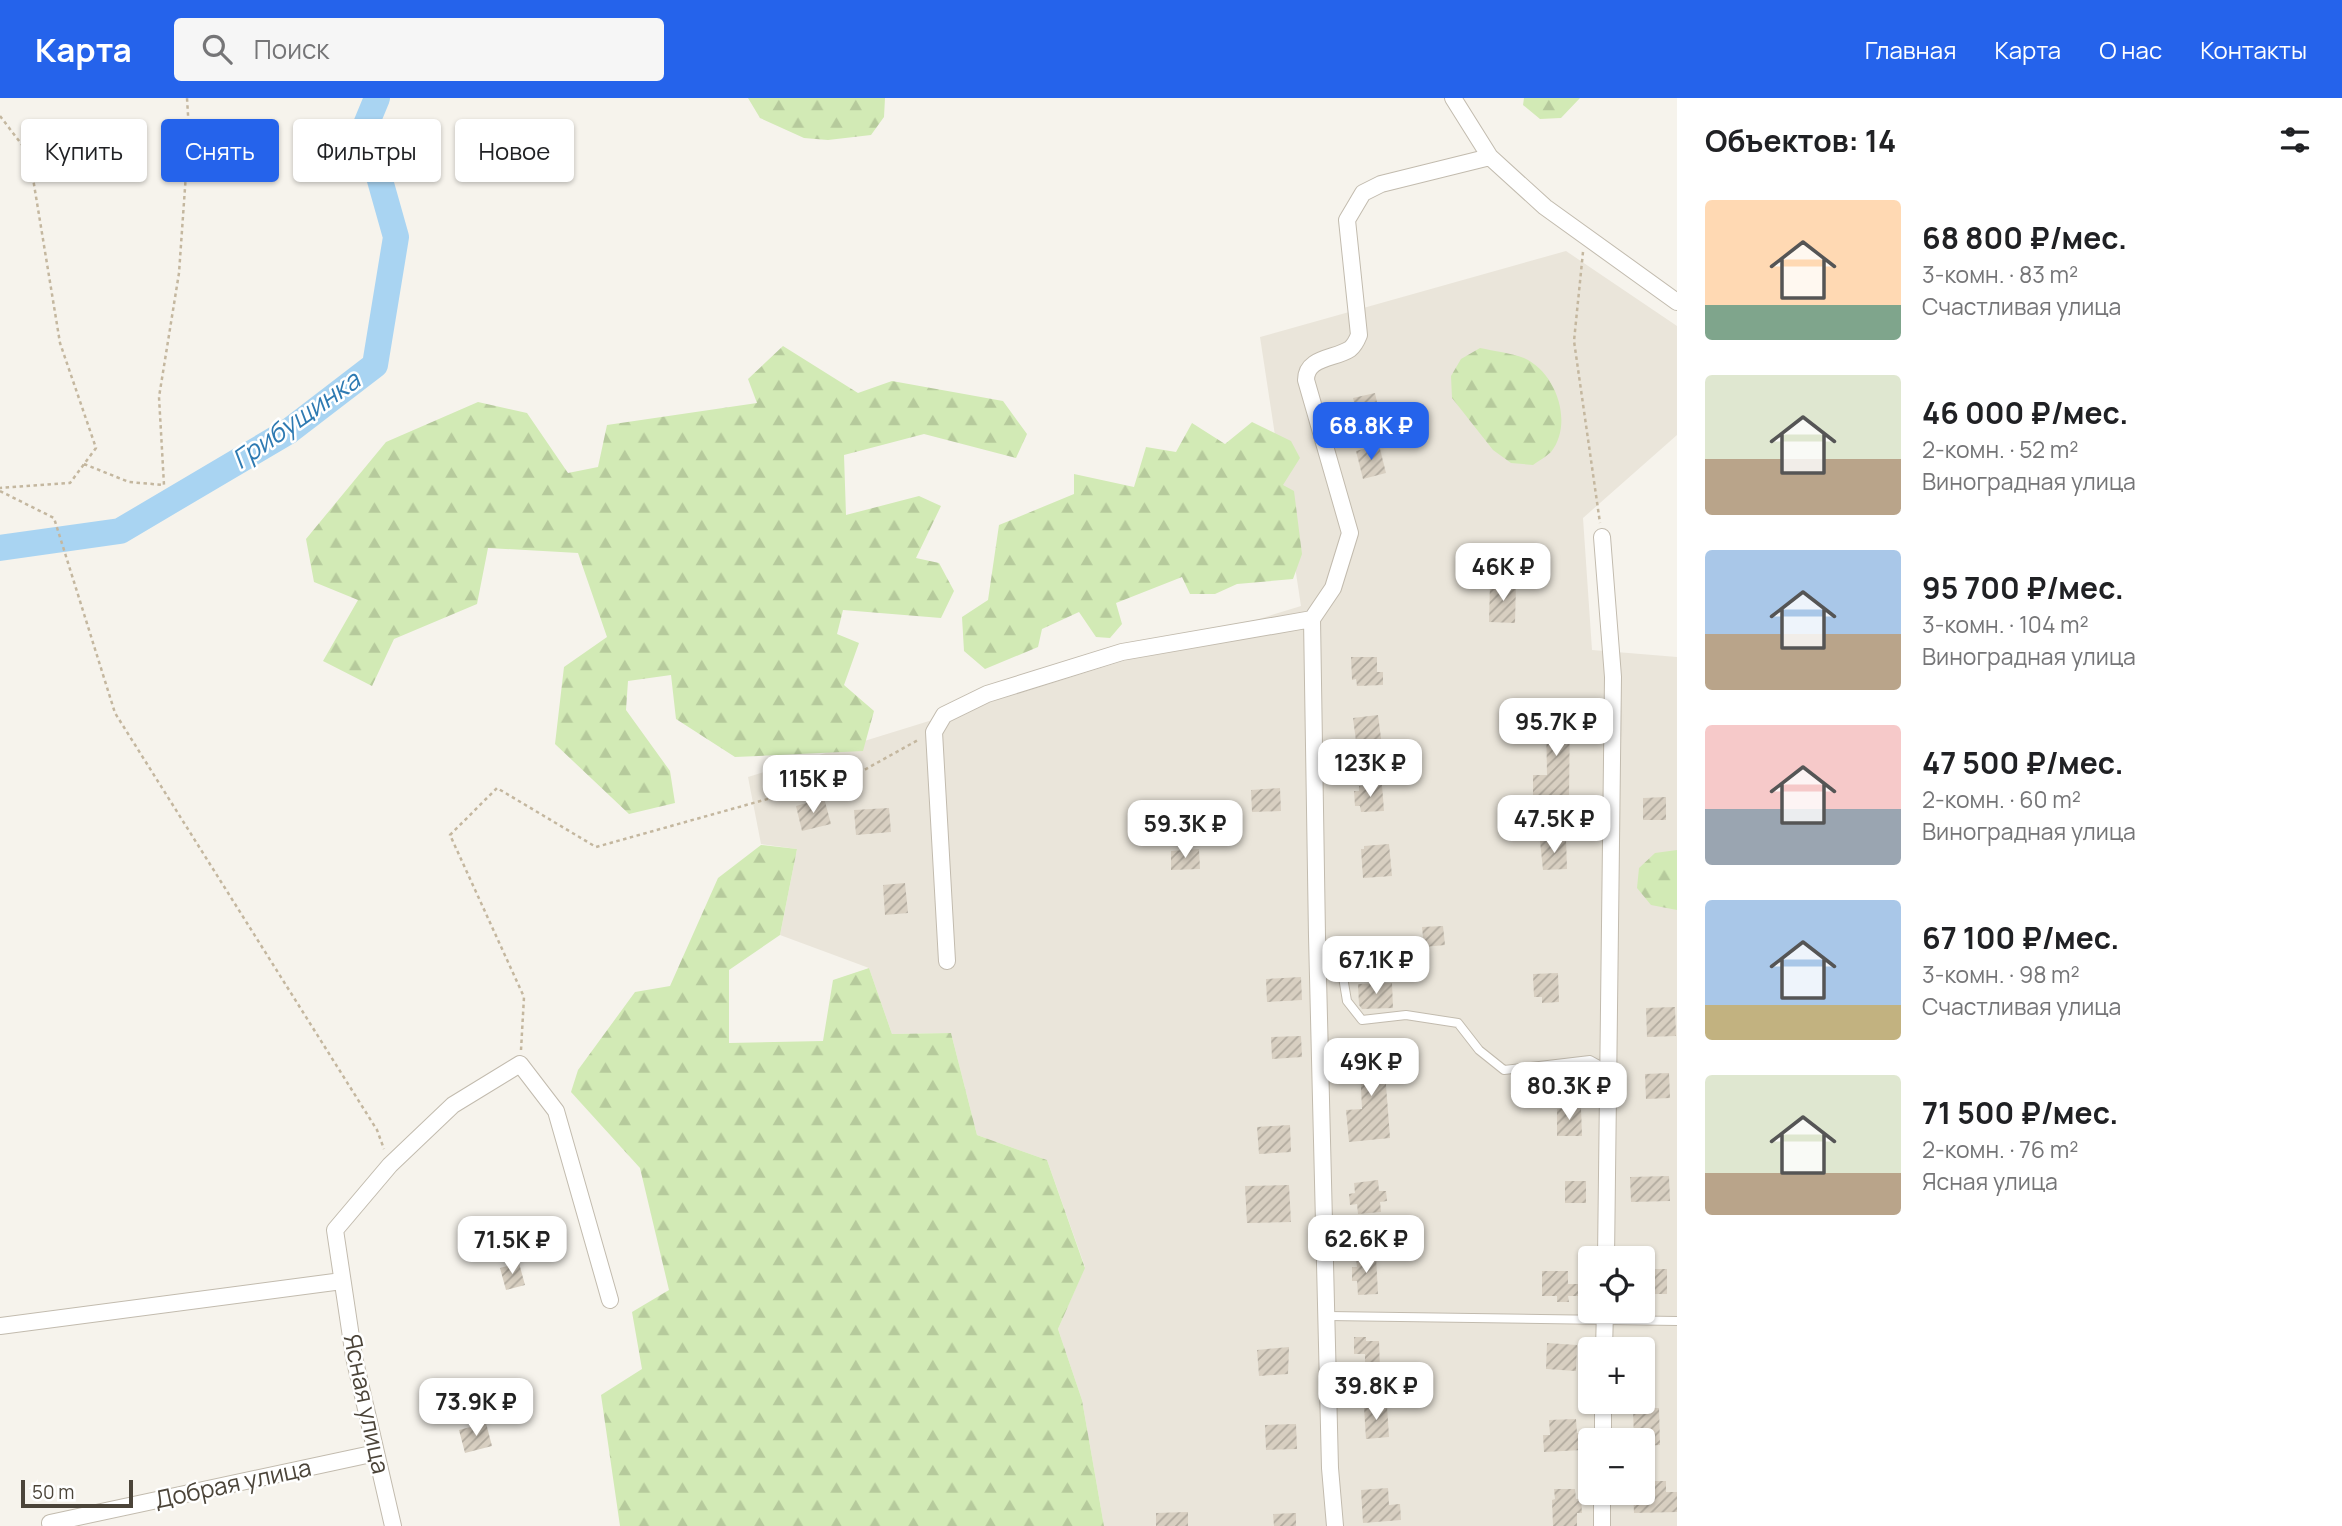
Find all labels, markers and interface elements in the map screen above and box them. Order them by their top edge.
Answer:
search box [174,18,664,81]
text: Карта [35,27,132,72]
icon: search [198,30,236,68]
text: Поиск [254,31,329,67]
text: Главная [1865,33,1956,66]
text: Карта [1994,33,2061,66]
text: О нас [2099,33,2162,66]
text: Контакты [2200,33,2307,66]
chip: Купить [21,119,147,182]
chip: Снять [161,119,279,182]
chip: Фильтры [293,119,441,182]
chip: Новое [455,119,574,182]
text: Объектов: 14 [1705,120,1896,161]
icon: filters [2276,121,2314,159]
text: 68 800 ₽/мес. [1922,217,2127,258]
icon: home [1761,228,1845,312]
text: 3-комн. · 83 m² [1922,258,2078,290]
text: Счастливая улица [1922,290,2121,322]
water label: Грибущинка [224,361,368,477]
text: 46 000 ₽/мес. [1922,392,2128,433]
pin: 68.8K ₽ [1306,402,1436,462]
icon: home [1761,403,1845,487]
text: 68.8K ₽ [1329,409,1413,441]
text: 2-комн. · 52 m² [1922,433,2078,465]
text: Виноградная улица [1922,465,2136,497]
pin: 46K ₽ [1454,544,1552,603]
text: 46K ₽ [1471,550,1535,582]
text: 95 700 ₽/мес. [1922,567,2124,608]
icon: home [1761,578,1845,662]
text: 3-комн. · 104 m² [1922,608,2089,640]
text: Виноградная улица [1922,640,2136,672]
pin: 95.7K ₽ [1491,698,1621,758]
text: 95.7K ₽ [1515,705,1597,737]
pin: 123K ₽ [1313,740,1427,799]
text: 47 500 ₽/мес. [1922,742,2124,783]
text: 123K ₽ [1334,746,1406,778]
icon: home [1761,753,1845,837]
pin: 115K ₽ [756,756,870,815]
text: 115K ₽ [779,762,847,794]
text: 2-комн. · 60 m² [1922,783,2081,815]
pin: 47.5K ₽ [1489,796,1619,855]
pin: 59.3K ₽ [1120,800,1250,860]
text: 47.5K ₽ [1513,802,1595,834]
text: 59.3K ₽ [1144,807,1226,839]
text: Виноградная улица [1922,815,2136,847]
text: 67 100 ₽/мес. [1922,917,2119,958]
icon: home [1761,928,1845,1012]
pin: 67.1K ₽ [1311,936,1441,996]
text: 67.1K ₽ [1338,943,1414,975]
text: 3-комн. · 98 m² [1922,958,2080,990]
text: Счастливая улица [1922,990,2121,1022]
pin: 49K ₽ [1322,1038,1420,1098]
text: 49K ₽ [1340,1045,1402,1077]
pin: 80.3K ₽ [1504,1062,1634,1122]
text: 80.3K ₽ [1527,1069,1611,1101]
text: 71 500 ₽/мес. [1922,1092,2118,1133]
icon: home [1761,1103,1845,1187]
text: 2-комн. · 76 m² [1922,1133,2078,1165]
text: Ясная улица [1922,1165,2058,1197]
pin: 71.5K ₽ [447,1216,577,1276]
pin: 62.6K ₽ [1301,1216,1431,1275]
text: 62.6K ₽ [1324,1222,1408,1254]
text: 71.5K ₽ [474,1223,550,1255]
map controls [1578,1246,1655,1505]
button: locate [1578,1246,1655,1323]
street label: Ясная улица [337,1331,398,1476]
button: + [1578,1337,1655,1414]
pin: 39.8K ₽ [1311,1362,1441,1422]
text: 39.8K ₽ [1334,1369,1418,1401]
pin: 73.9K ₽ [411,1378,541,1438]
text: 73.9K ₽ [435,1385,517,1417]
button: − [1578,1428,1655,1505]
street label: Добрая улица [151,1450,314,1515]
scale bar [21,1477,133,1509]
text: 50 m [32,1479,74,1505]

